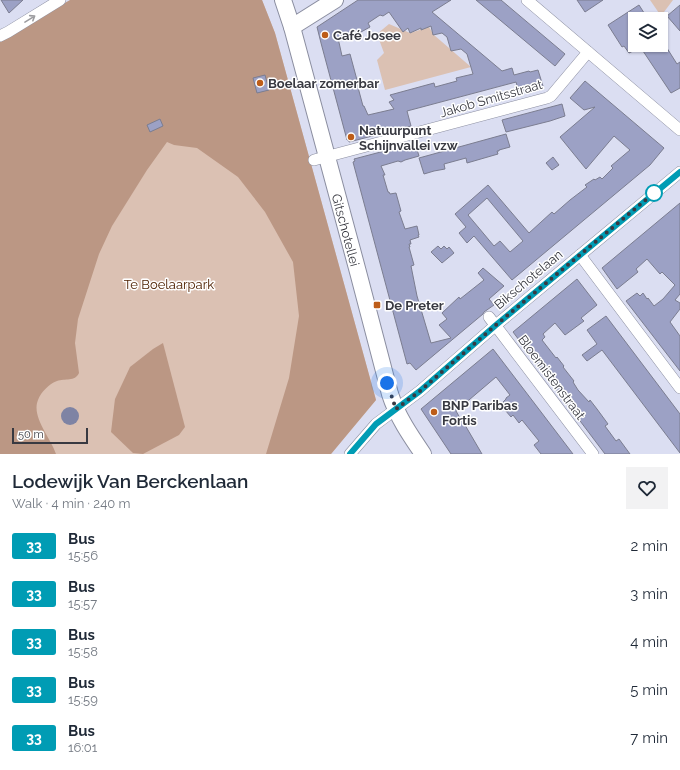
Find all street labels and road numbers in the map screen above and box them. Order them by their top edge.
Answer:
street label: Jakob Smitsstraat [438,77,545,120]
street label: Gitschotellei [329,192,362,268]
street label: Bikschotelaan [491,247,565,312]
street label: Bloemistenstraat [515,332,589,423]

